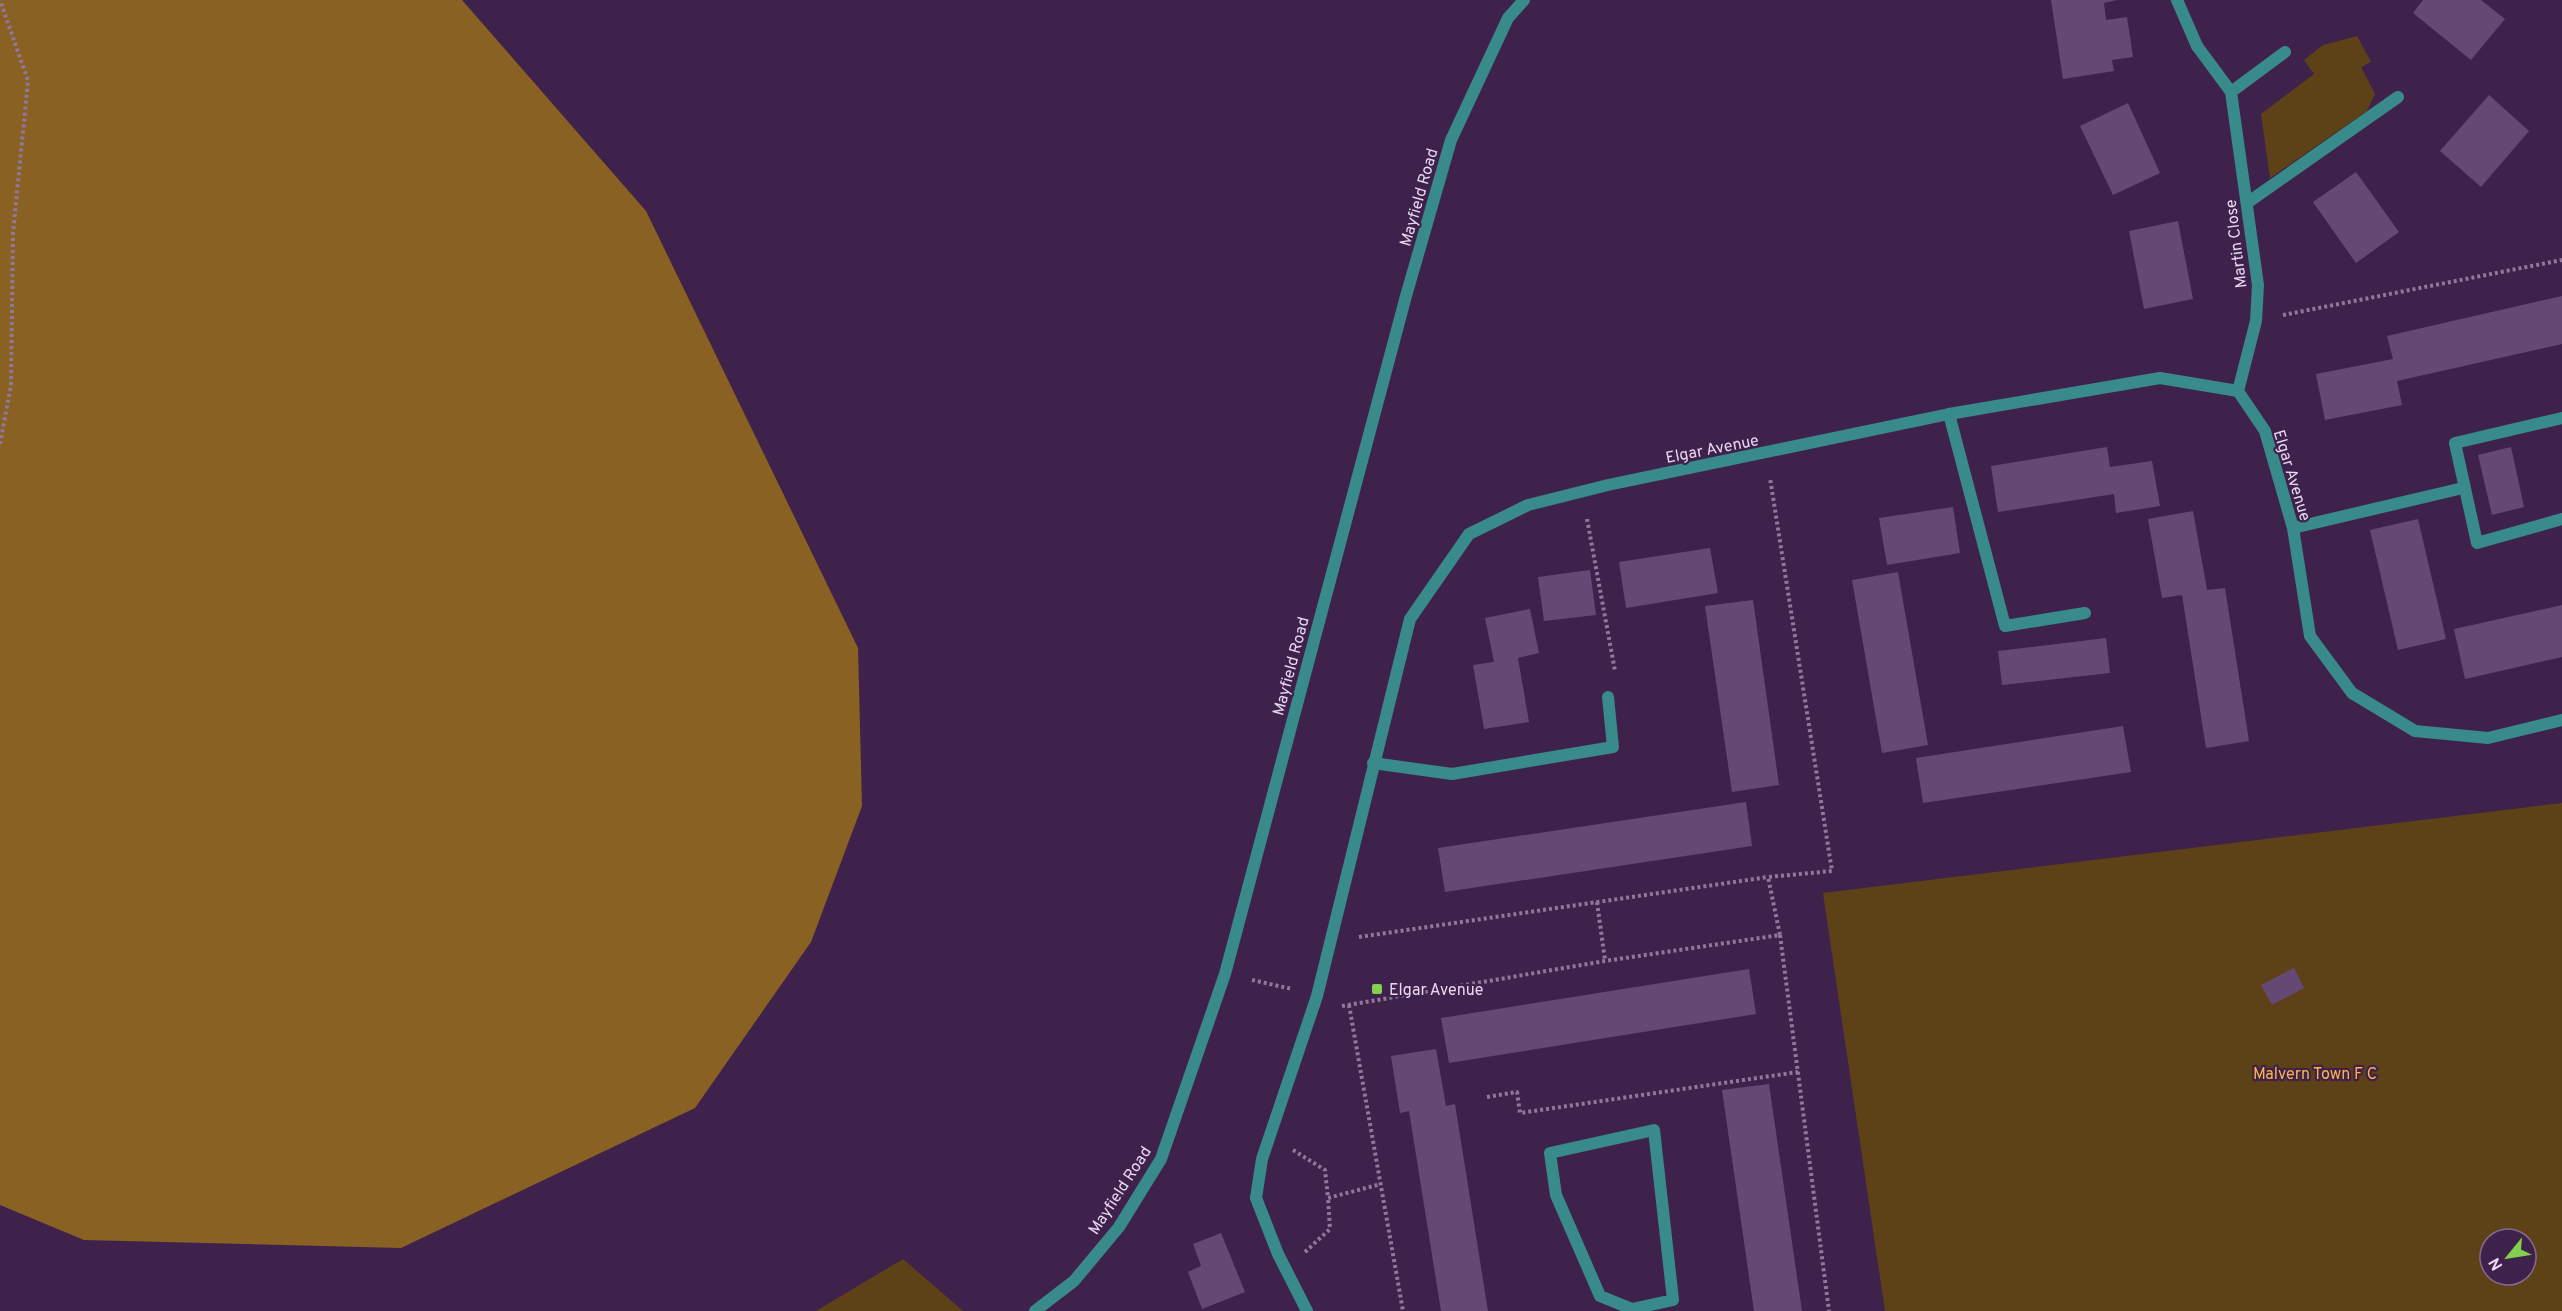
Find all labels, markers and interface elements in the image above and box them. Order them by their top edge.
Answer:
street label: Mayfield Road [1396,146,1443,249]
street label: Martin Close [2222,198,2252,289]
street label: Elgar Avenue [2268,428,2314,524]
street label: Elgar Avenue [1664,431,1761,469]
street label: Mayfield Road [1269,615,1315,718]
place label: Elgar Avenue [1389,981,1483,1001]
marker: Elgar Avenue [1370,982,1384,996]
park label: Malvern Town F C [2253,1065,2377,1085]
street label: Mayfield Road [1085,1143,1157,1239]
north arrow [2478,1227,2538,1287]
text: N [2485,1254,2508,1273]

